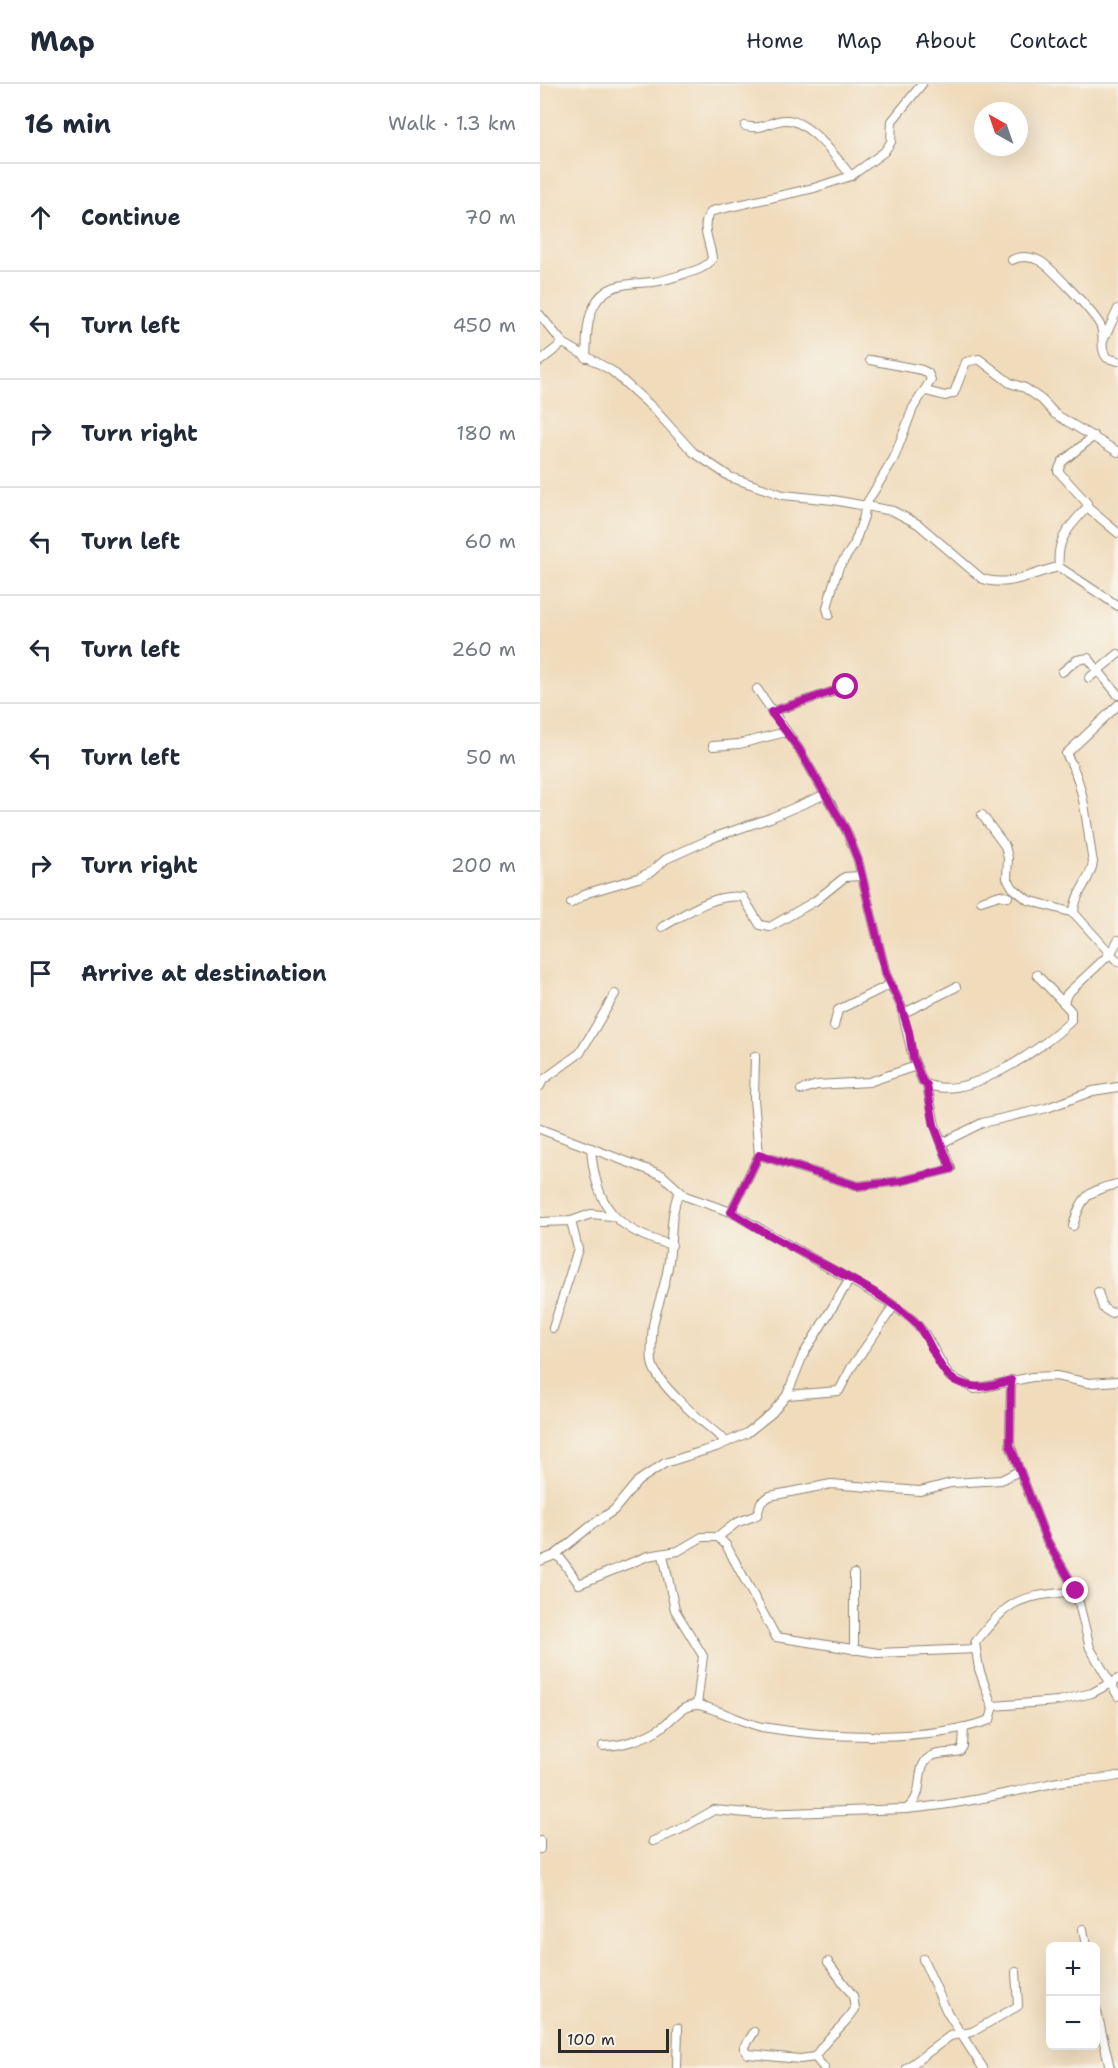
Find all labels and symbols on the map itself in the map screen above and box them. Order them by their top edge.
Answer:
north arrow [974,102,1028,156]
route start [832,673,858,699]
route end [1062,1577,1088,1603]
scale bar [558,2026,669,2054]

